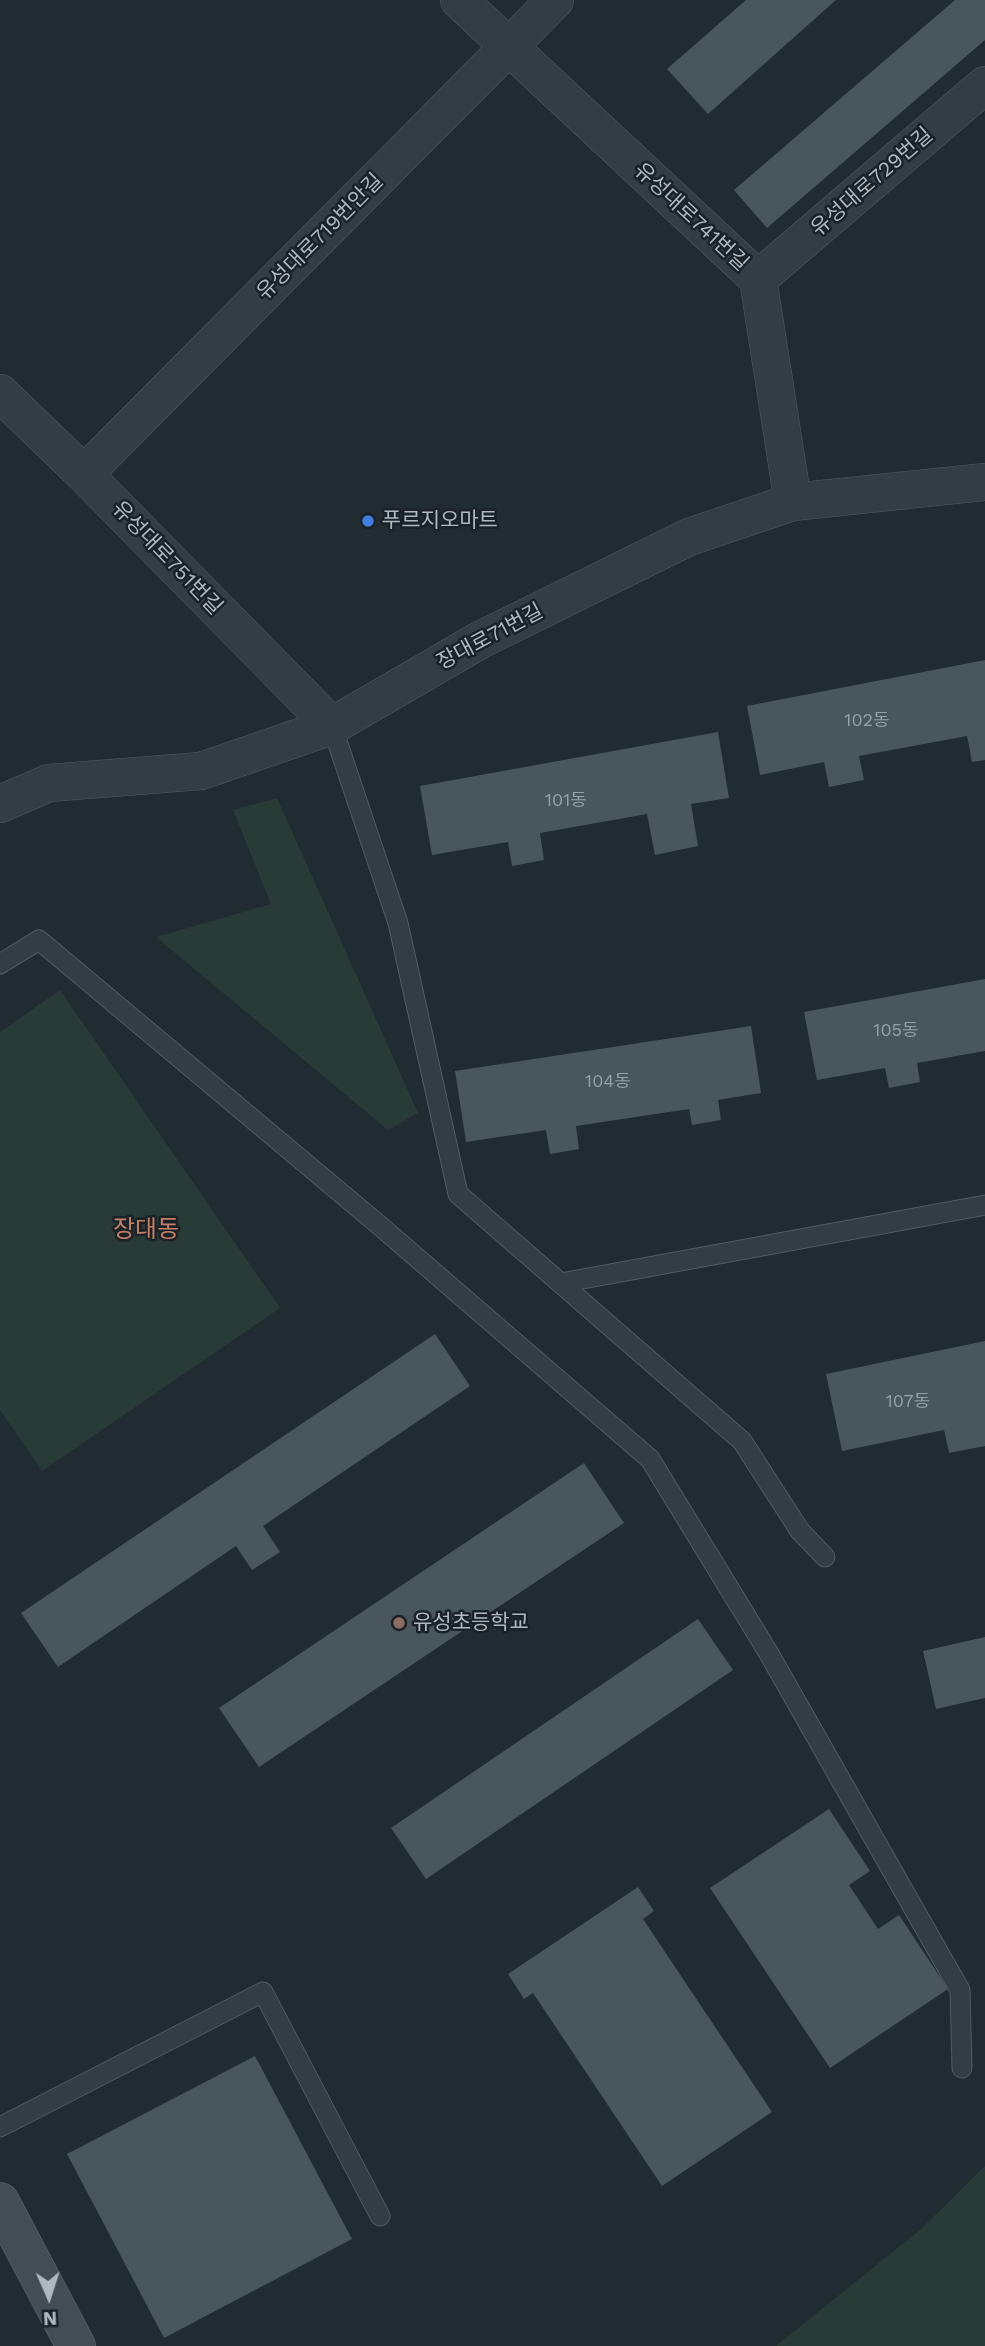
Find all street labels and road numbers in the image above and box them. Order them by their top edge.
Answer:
street label: 유성대로729번길 [806,122,938,242]
street label: 유성대로741번길 [629,158,753,276]
street label: 유성대로719번안길 [252,169,388,305]
street label: 유성대로751번길 [106,496,228,620]
street label: 장대로71번길 [433,599,547,675]

